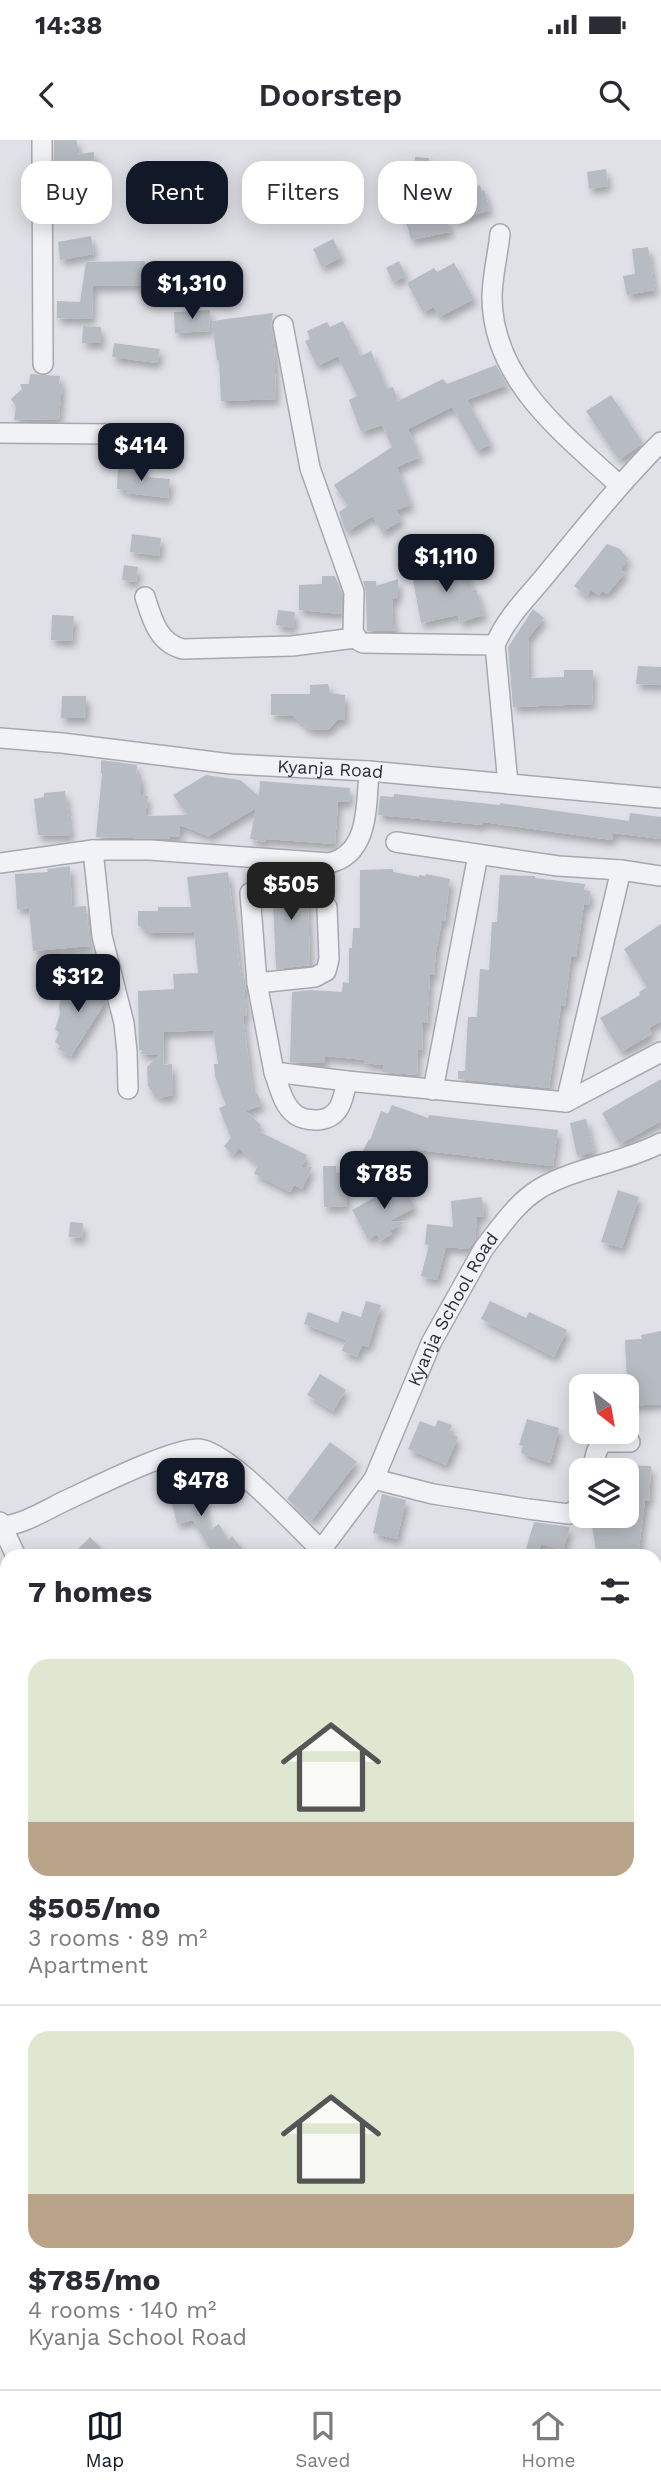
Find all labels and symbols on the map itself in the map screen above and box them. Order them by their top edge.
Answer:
pin: $1,310 [135,262,249,321]
pin: $414 [100,424,182,483]
pin: $1,110 [389,534,503,594]
street label: Kyanja Road [277,755,384,782]
pin: $505 [250,862,332,922]
pin: $312 [37,954,119,1014]
pin: $785 [343,1152,425,1211]
street label: Kyanja School Road [403,1228,502,1389]
north arrow [569,1374,639,1444]
pin: $478 [160,1458,242,1518]

